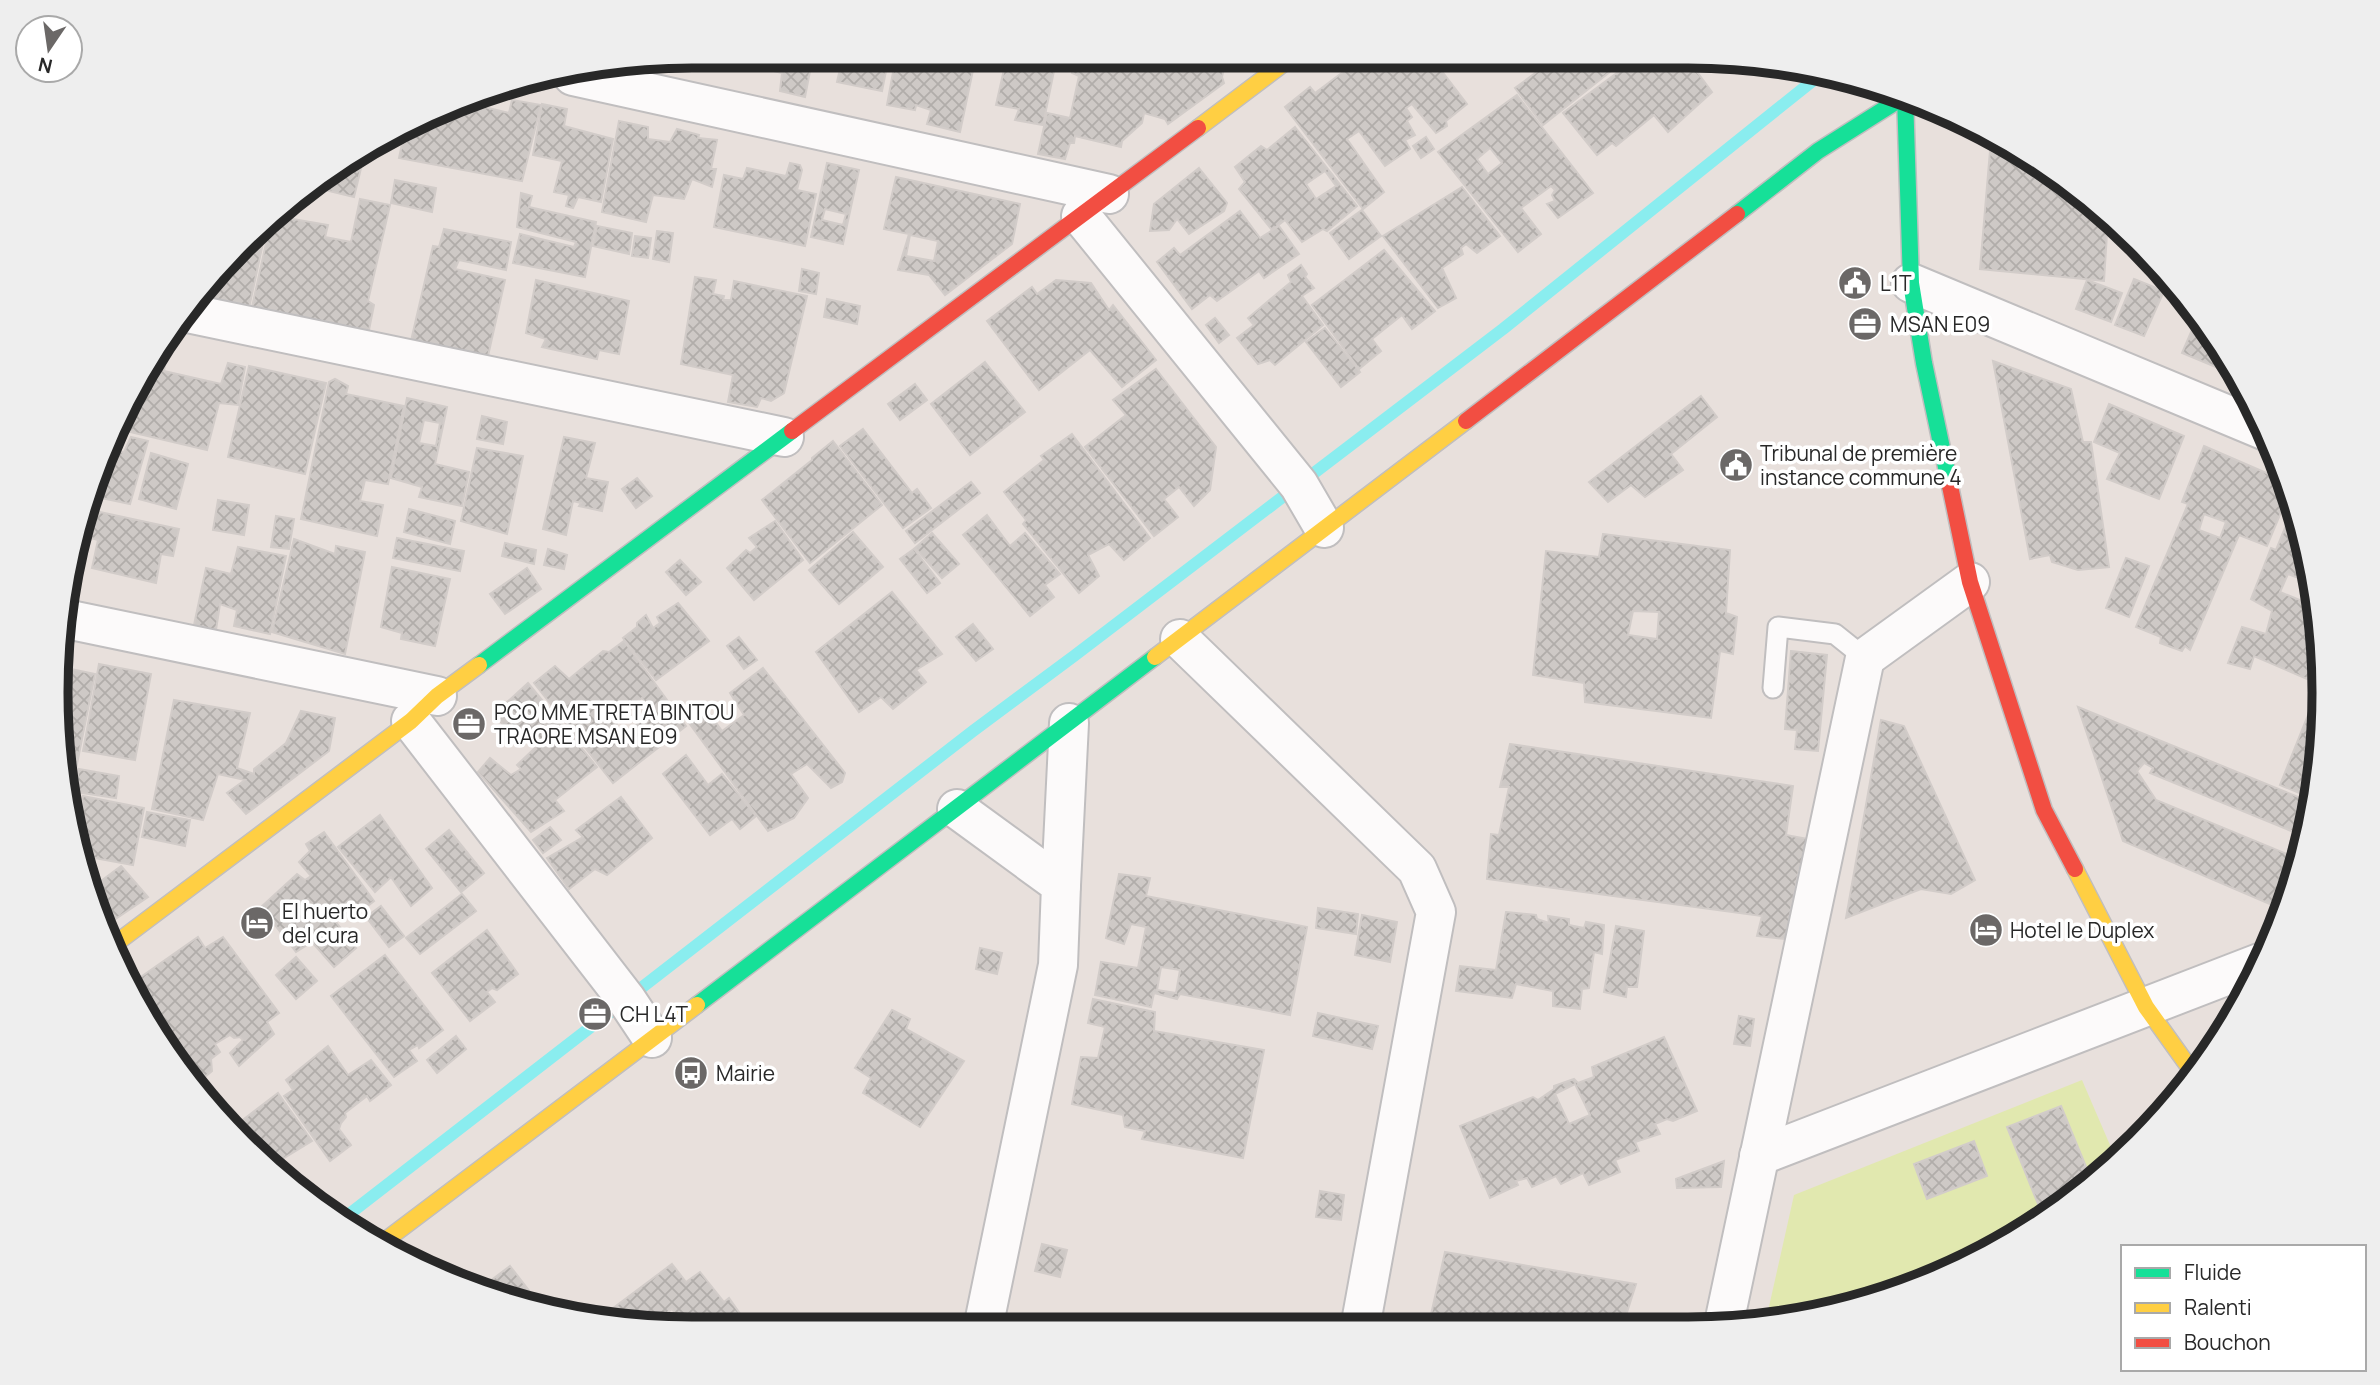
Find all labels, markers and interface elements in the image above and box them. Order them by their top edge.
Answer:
north arrow [14,14,84,84]
text: N [36,51,55,80]
public building icon: L1T [1836,264,1874,302]
place label: L1T [1880,269,1912,297]
office icon: MSAN E09 [1846,305,1884,343]
place label: MSAN E09 [1890,310,1990,338]
place label: Tribunal de première instance commune 4 [1760,439,1962,491]
public building icon: Tribunal de première instance commune 4 [1717,446,1755,484]
place label: PCO MME TRETA BINTOU TRAORE MSAN E09 [494,698,735,750]
office icon: PCO MME TRETA BINTOU TRAORE MSAN E09 [450,705,488,743]
place label: El huerto del cura [282,897,368,949]
hotel icon: El huerto del cura [238,904,276,942]
hotel icon: Hotel le Duplex [1967,911,2005,949]
place label: Hotel le Duplex [2010,916,2154,944]
office icon: CH L4T [576,995,614,1033]
place label: CH L4T [620,1000,688,1028]
bus stop icon: Mairie [672,1054,710,1092]
place label: Mairie [716,1059,775,1087]
legend [2121,1245,2366,1371]
text: Fluide [2184,1258,2242,1286]
text: Ralenti [2184,1293,2252,1321]
text: Bouchon [2184,1328,2271,1356]

